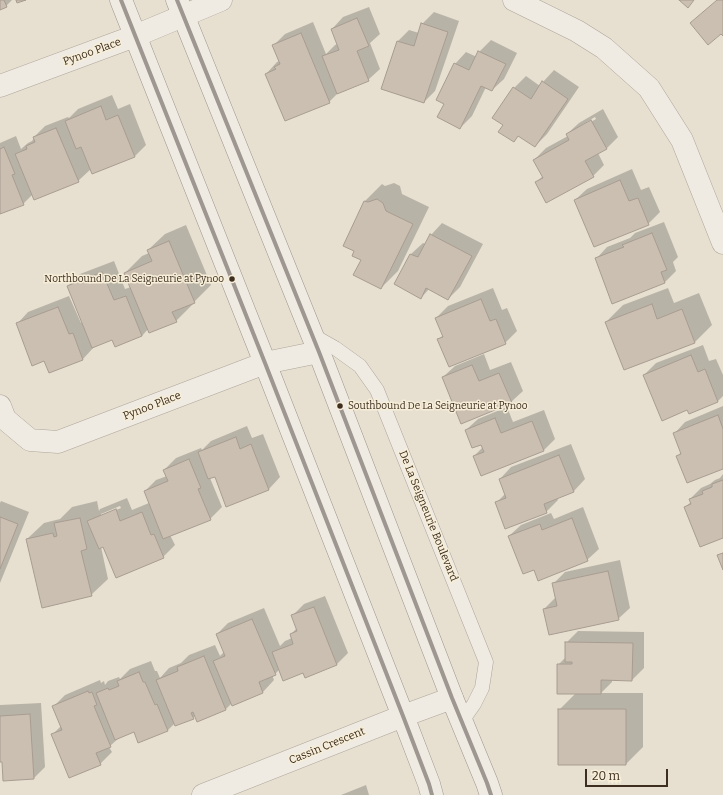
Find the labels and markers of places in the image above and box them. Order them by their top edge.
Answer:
place label: Northbound De La Seigneurie at Pynoo [44,273,224,285]
marker: Northbound De La Seigneurie at Pynoo [227,274,237,284]
place label: Southbound De La Seigneurie at Pynoo [348,400,528,412]
marker: Southbound De La Seigneurie at Pynoo [335,401,345,411]

